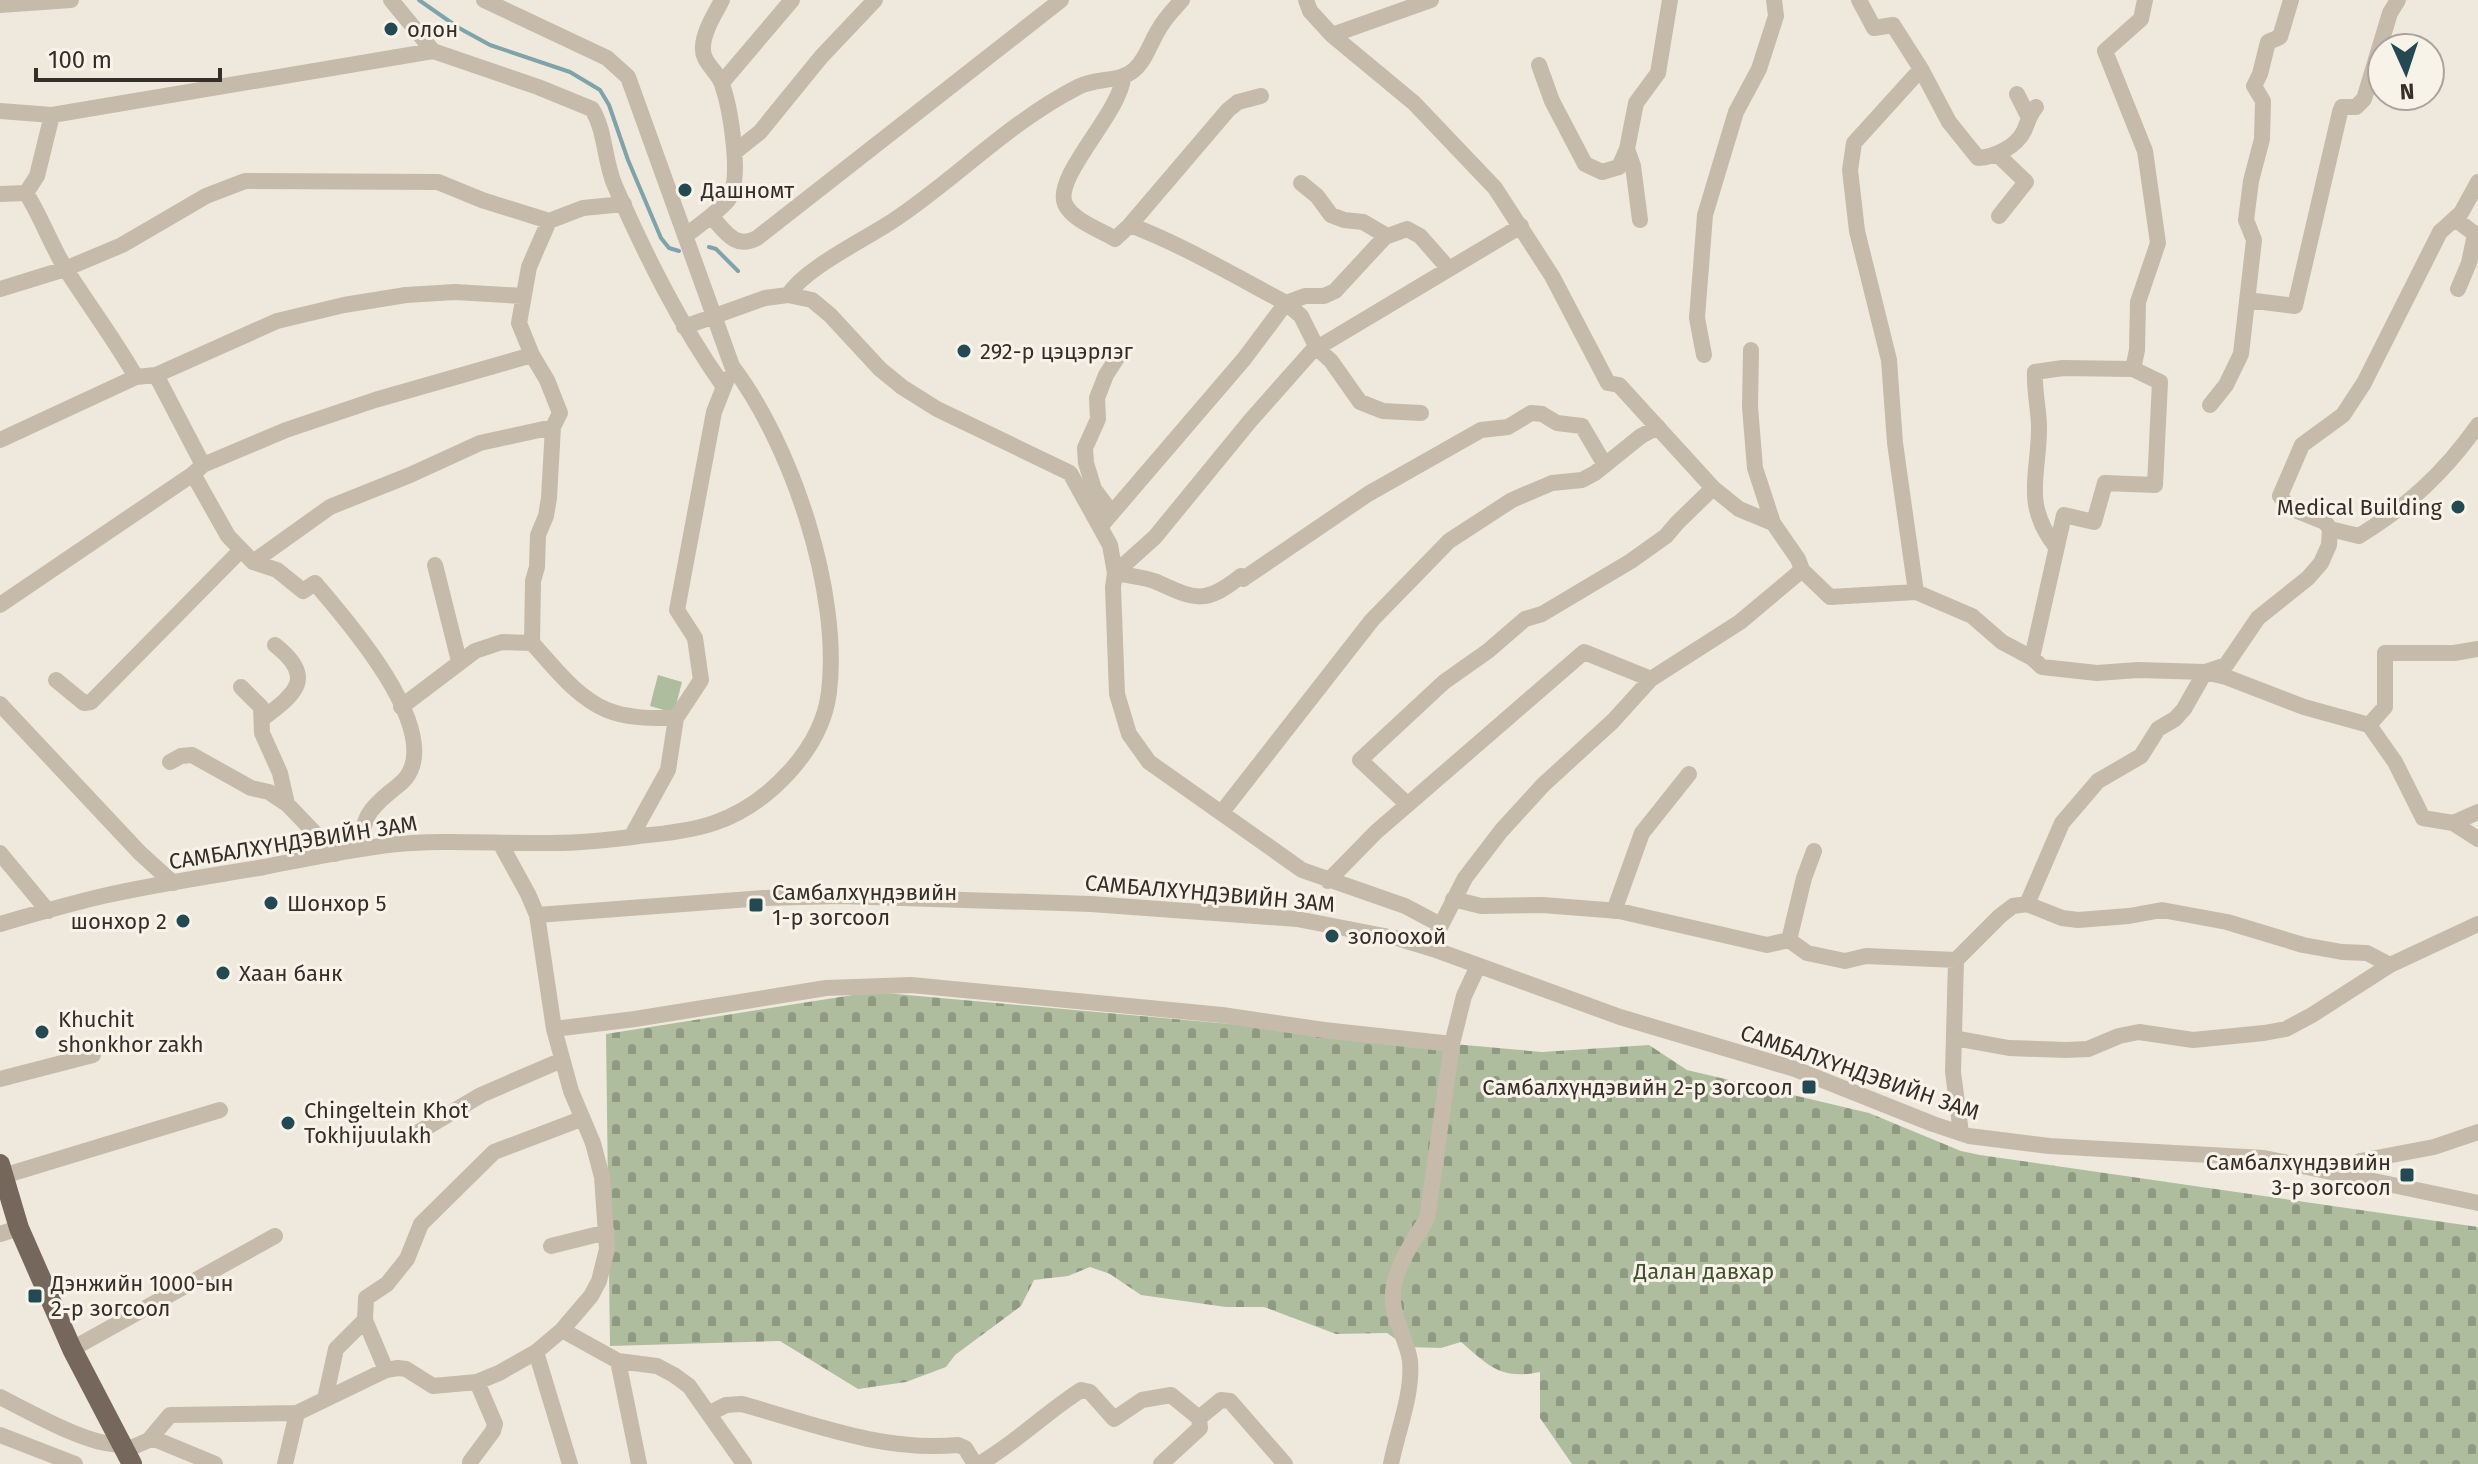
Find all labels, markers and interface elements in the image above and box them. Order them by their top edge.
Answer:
place label: олон [407,16,458,43]
marker: олон [382,20,400,38]
scale bar [36,32,220,82]
north arrow [2366,32,2446,112]
text: 100 m [48,46,112,74]
text: N [2399,78,2415,105]
place label: Дашномт [700,177,794,204]
marker: Дашномт [676,181,694,199]
place label: 292-р цэцэрлэг [980,338,1134,365]
marker: 292-р цэцэрлэг [955,342,973,360]
place label: Medical Building [2277,494,2443,521]
marker: Medical Building [2449,498,2467,516]
street label: САМБАЛХҮНДЭВИЙН ЗАМ [167,810,419,875]
street label: САМБАЛХҮНДЭВИЙН ЗАМ [1084,869,1336,918]
place label: Самбалхүндэвийн 1-р зогсоол [772,879,957,931]
place label: Шонхор 5 [287,890,386,917]
marker: Шонхор 5 [262,894,280,912]
marker: Самбалхүндэвийн 1-р зогсоол [747,896,765,914]
place label: шонхор 2 [70,908,167,935]
marker: шонхор 2 [174,912,192,930]
place label: золоохой [1348,923,1446,950]
marker: золоохой [1323,927,1341,945]
place label: Хаан банк [239,960,343,987]
marker: Хаан банк [214,964,232,982]
place label: Khuchit shonkhor zakh [58,1006,204,1058]
street label: САМБАЛХҮНДЭВИЙН ЗАМ [1737,1019,1983,1126]
marker: Khuchit shonkhor zakh [33,1023,51,1041]
place label: Самбалхүндэвийн 2-р зогсоол [1482,1074,1793,1101]
marker: Самбалхүндэвийн 2-р зогсоол [1800,1078,1818,1096]
place label: Chingeltein Khot Tokhijuulakh [304,1097,469,1149]
marker: Chingeltein Khot Tokhijuulakh [279,1114,297,1132]
place label: Самбалхүндэвийн 3-р зогсоол [2206,1149,2391,1201]
marker: Самбалхүндэвийн 3-р зогсоол [2398,1166,2416,1184]
park label: Далан давхар [1633,1258,1774,1285]
place label: Дэнжийн 1000-ын 2-р зогсоол [50,1270,234,1322]
marker: Дэнжийн 1000-ын 2-р зогсоол [26,1287,44,1305]

